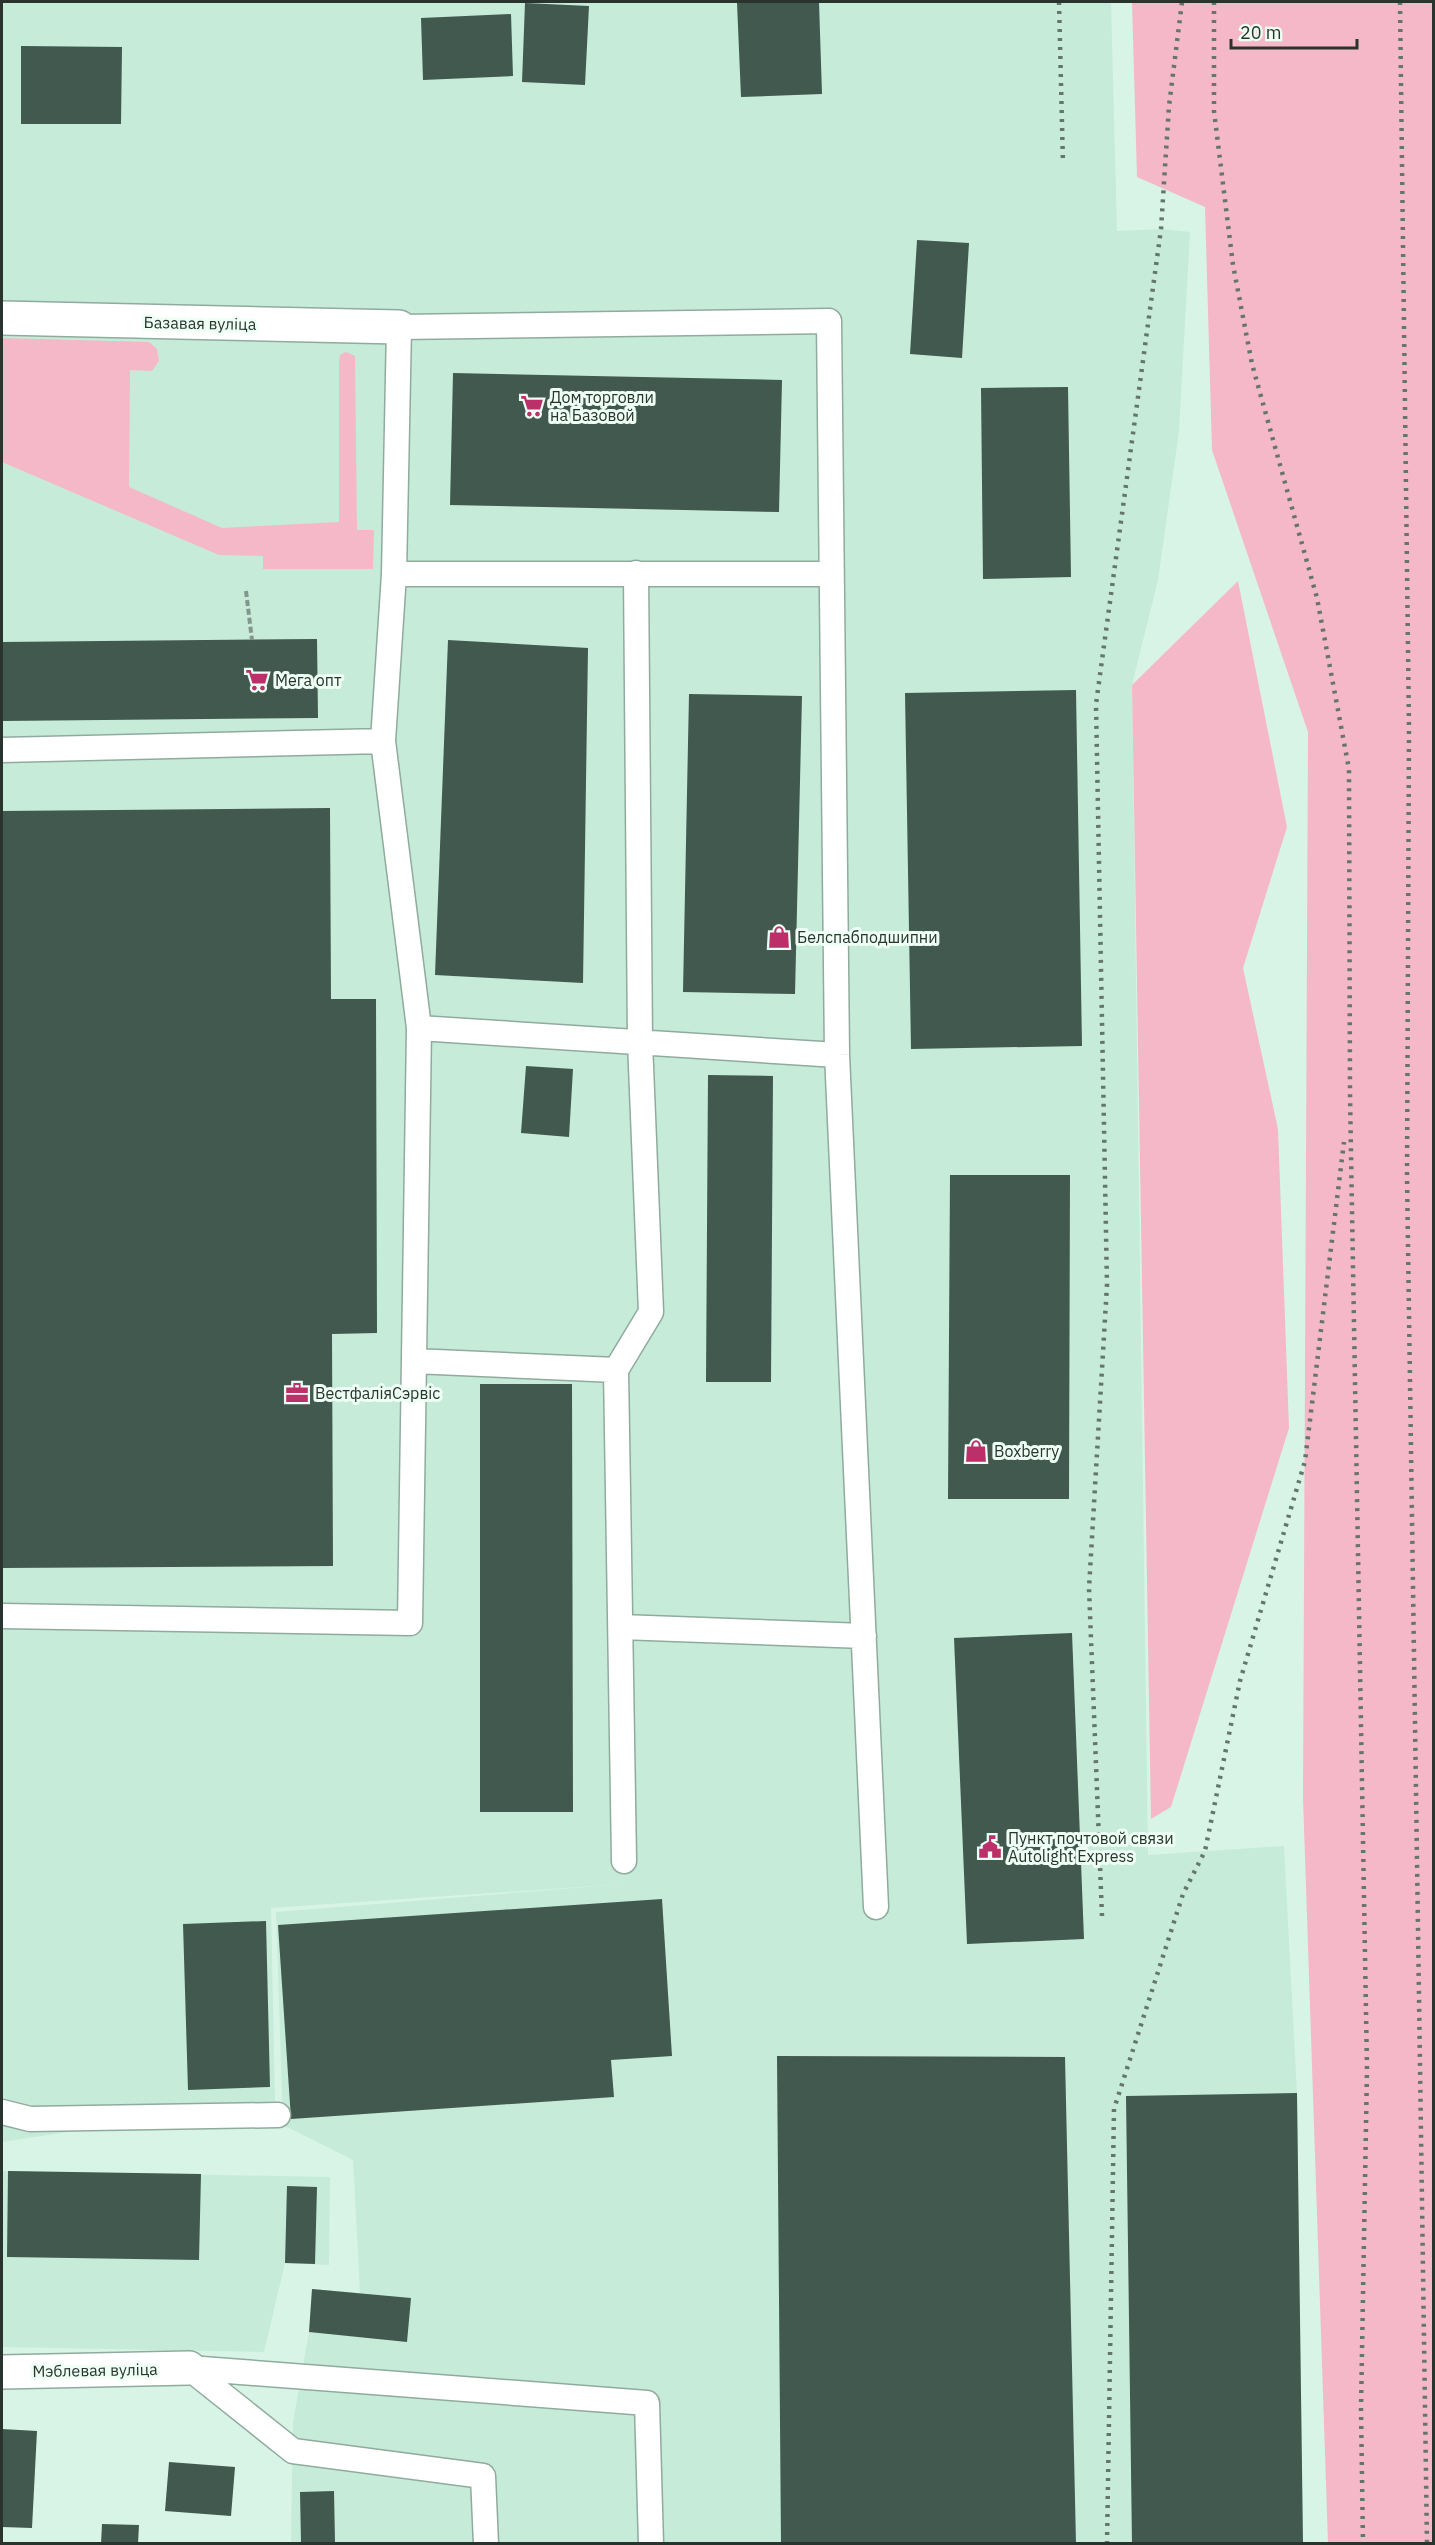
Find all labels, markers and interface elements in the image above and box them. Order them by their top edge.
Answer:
scale bar [1231,12,1357,50]
text: 20 m [1240,21,1282,44]
street label: Базавая вуліца [144,312,257,334]
place label: Дом торговли на Базовой [550,387,654,425]
supermarket icon: Дом торговли на Базовой [519,393,545,419]
supermarket icon: Мега опт [244,667,270,693]
place label: Мега опт [275,670,342,690]
shop icon: Белспабподшипни [766,924,792,950]
place label: Белспабподшипни [797,927,938,947]
office icon: ВестфаліяСэрвіс [284,1380,310,1406]
place label: ВестфаліяСэрвіс [315,1383,440,1403]
shop icon: Boxberry [963,1438,989,1464]
place label: Boxberry [994,1441,1059,1461]
place label: Пункт почтовой связи Autolight Express [1008,1828,1174,1866]
public building icon: Пункт почтовой связи Autolight Express [977,1834,1003,1860]
street label: Мэблевая вуліца [32,2359,158,2381]

